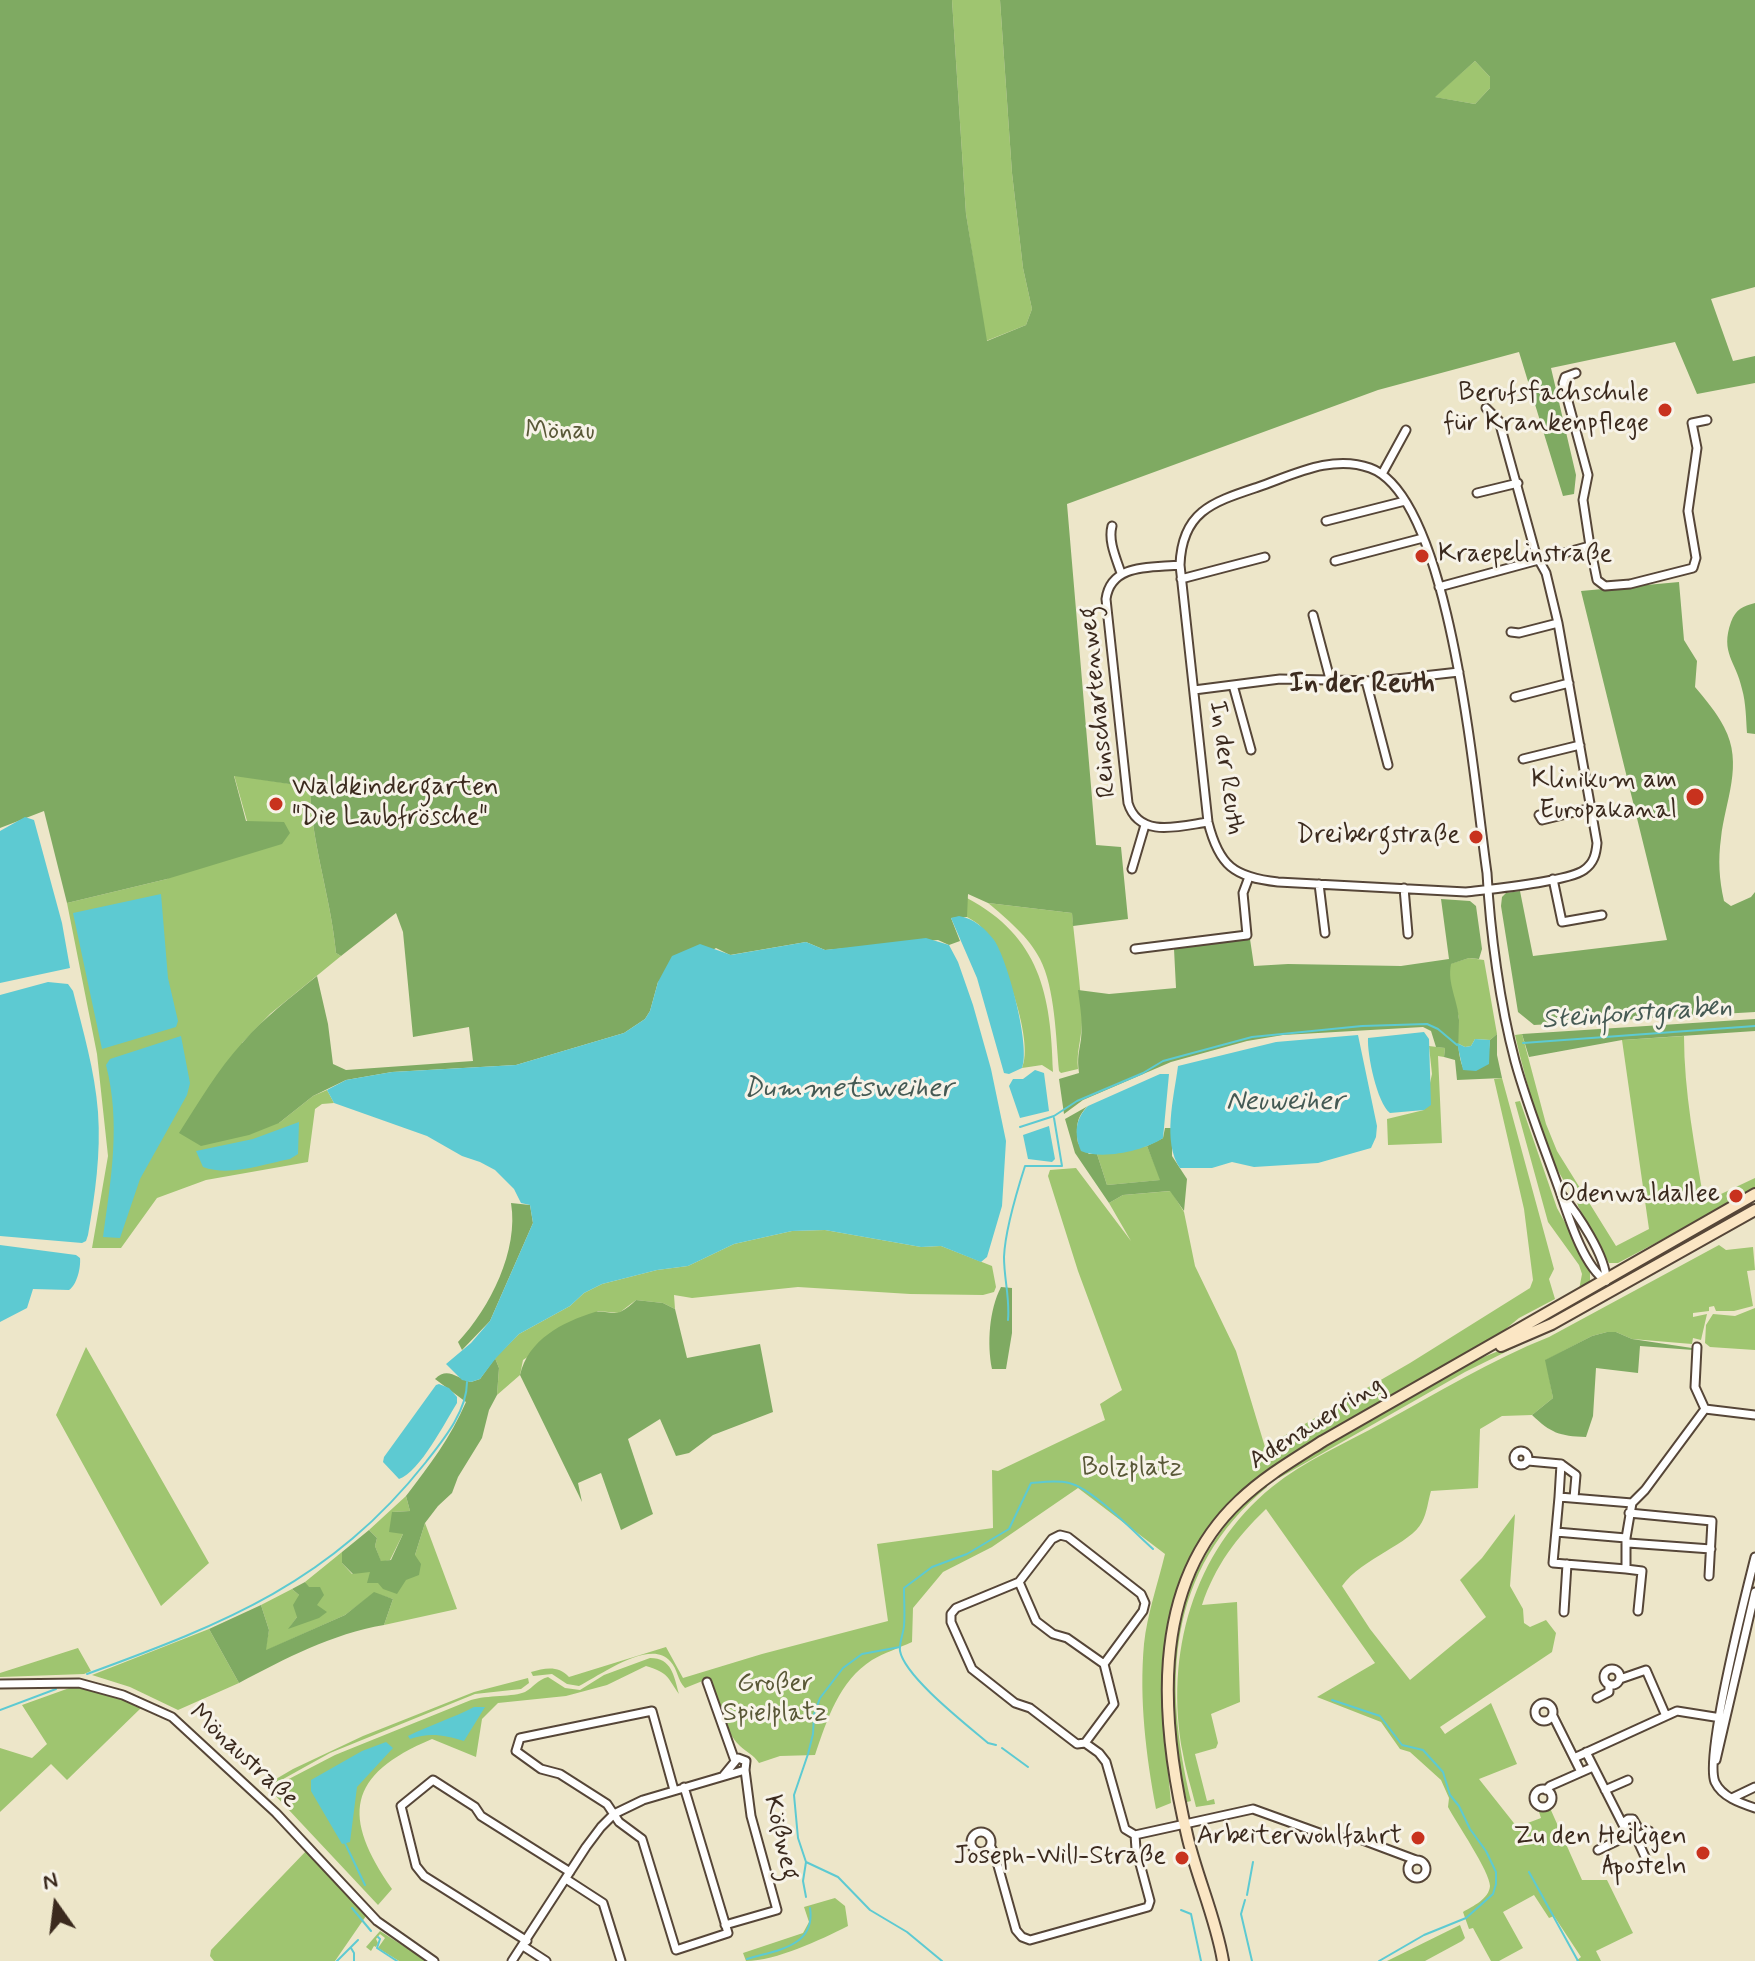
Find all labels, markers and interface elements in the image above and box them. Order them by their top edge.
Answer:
place label: Berufsfachschule für Krankenpflege [1443,379,1649,440]
marker: Berufsfachschule für Krankenpflege [1656,401,1674,419]
park label: Mönau [525,417,595,449]
place label: Kraepelinstraße [1438,540,1612,572]
marker: Kraepelinstraße [1413,547,1431,565]
street label: Reinschartenweg [1073,605,1125,799]
district label: In der Reuth [1289,668,1435,702]
street label: In der Reuth [1200,699,1250,837]
place label: Klinikum am Europakanal [1531,766,1677,828]
place label: Waldkindergarten "Die Laubfrösche" [292,773,499,834]
marker: Klinikum am Europakanal [1684,786,1706,808]
marker: Waldkindergarten "Die Laubfrösche" [267,795,285,813]
place label: Dreibergstraße [1296,821,1460,853]
marker: Dreibergstraße [1467,828,1485,846]
water label: Steinforstgraben [1541,992,1733,1038]
water label: Dummetsweiher [743,1073,953,1107]
water label: Neuweiher [1226,1086,1344,1120]
place label: Odenwaldallee [1559,1180,1720,1212]
marker: Odenwaldallee [1727,1187,1745,1205]
street label: Adenauerring [1244,1370,1390,1478]
park label: Bolzplatz [1082,1454,1182,1486]
park label: Großer Spielplatz [723,1669,827,1730]
street label: Mönaustraße [182,1698,304,1816]
street label: Kößweg [755,1792,805,1884]
place label: Arbeiterwohlfahrt [1197,1822,1402,1854]
place label: Zu den Heiligen Aposteln [1513,1822,1687,1884]
marker: Arbeiterwohlfahrt [1409,1829,1427,1847]
place label: Joseph-Will-Straße [954,1842,1166,1874]
marker: Zu den Heiligen Aposteln [1694,1844,1712,1862]
marker: Joseph-Will-Straße [1173,1849,1191,1867]
north arrow [16,1865,96,1945]
text: N [40,1866,61,1897]

